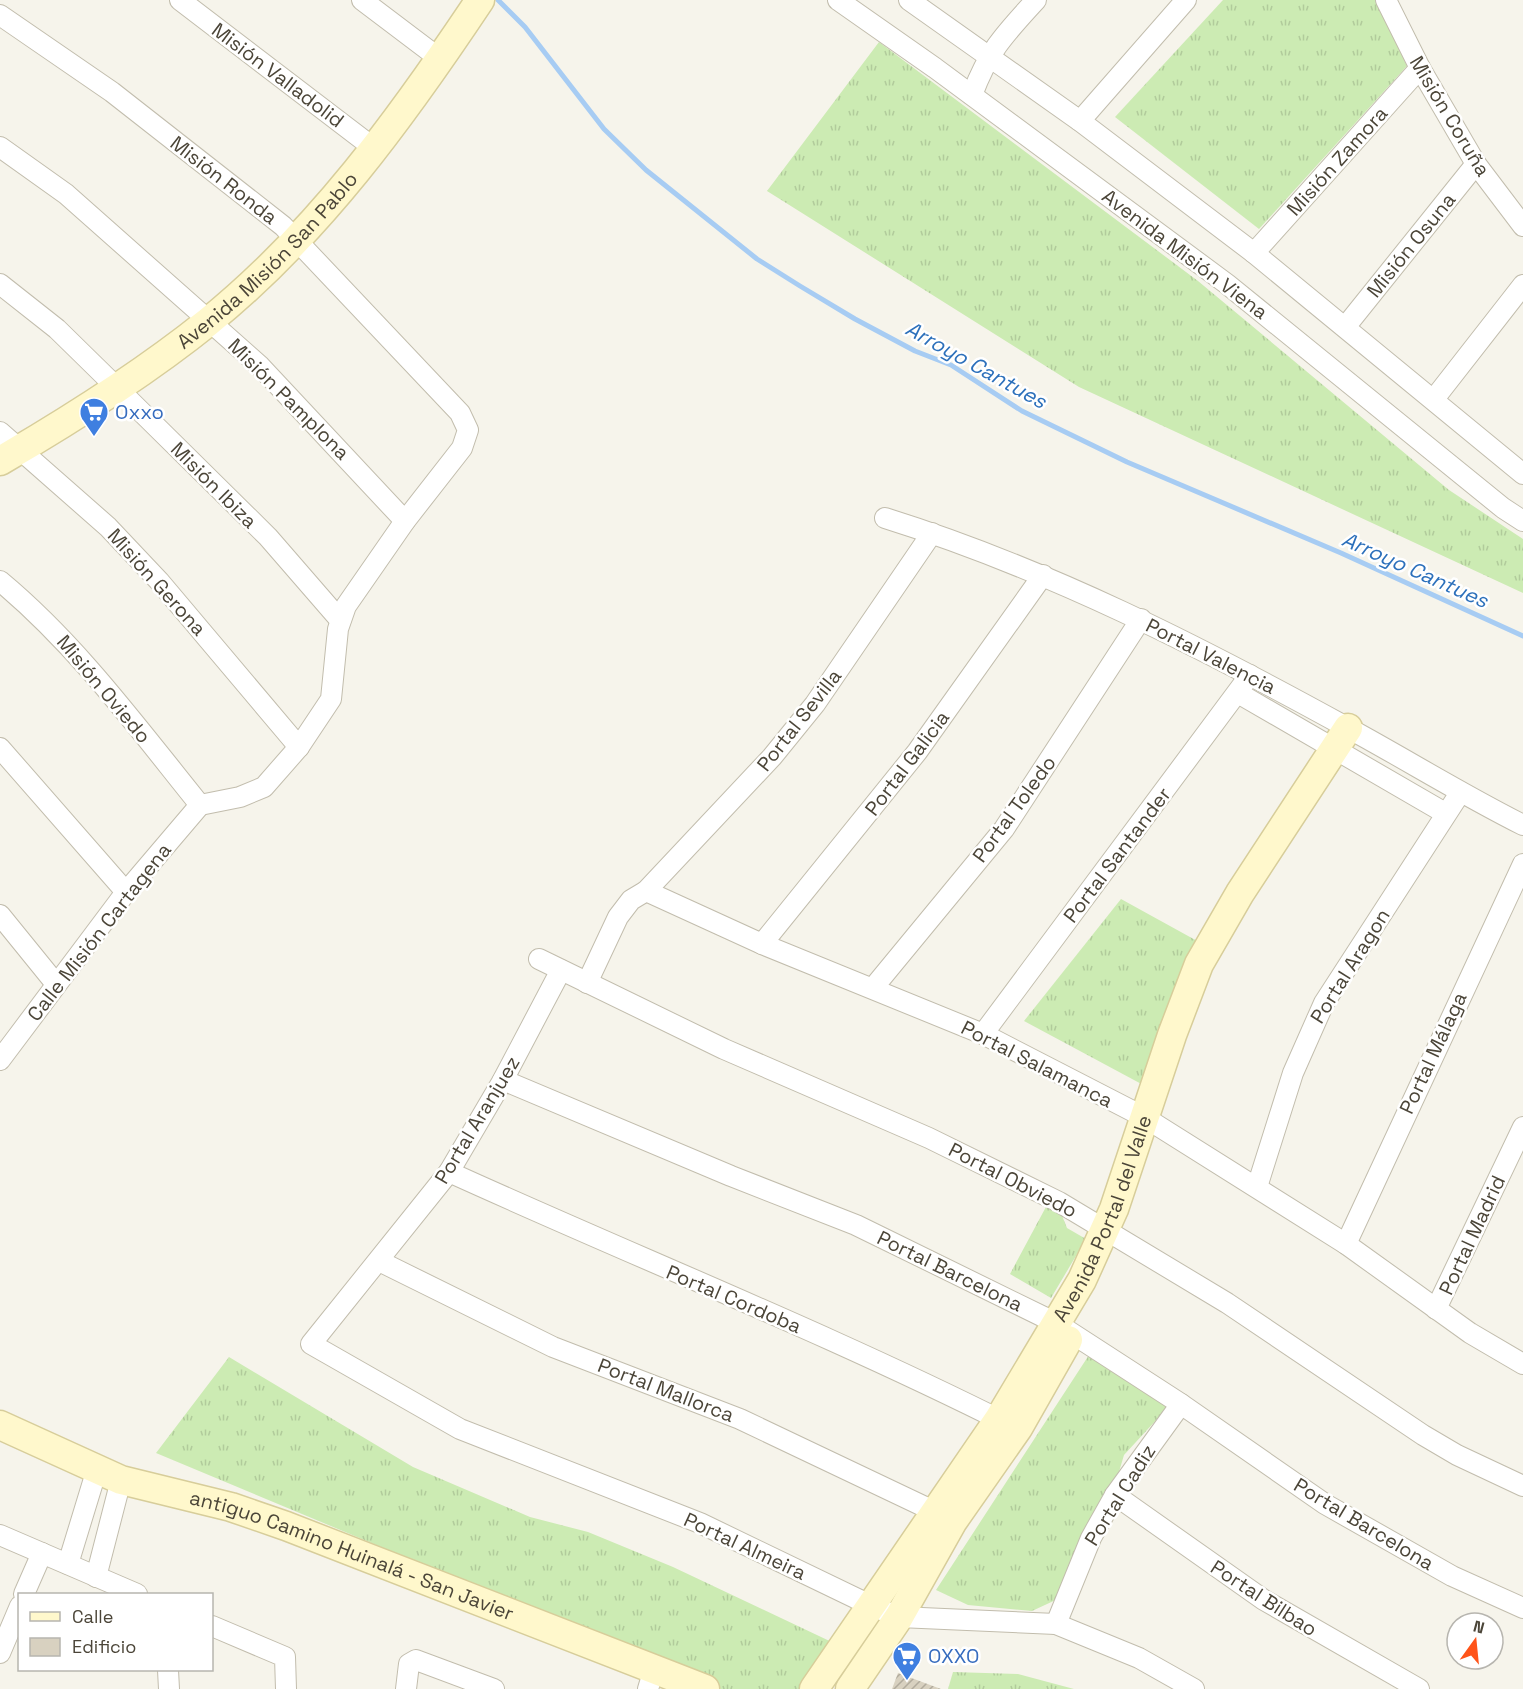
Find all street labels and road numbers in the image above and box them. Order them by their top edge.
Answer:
street label: Misión Valladolid [207,17,349,133]
street label: Misión Coruña [1404,51,1496,181]
street label: Misión Zamora [1281,101,1393,221]
street label: Misión Ronda [165,130,283,230]
street label: Avenida Misión San Pablo [172,166,363,354]
street label: Avenida Misión Viena [1097,183,1273,325]
street label: Misión Osuna [1361,187,1461,303]
street label: Misión Pamplona [223,333,355,465]
street label: Misión Ibiza [165,436,263,534]
street label: Misión Gerona [102,523,212,641]
street label: Portal Valencia [1142,612,1280,700]
street label: Misión Oviedo [51,629,157,749]
street label: Portal Sevilla [751,664,847,776]
street label: Portal Galicia [859,705,955,821]
street label: Portal Toledo [966,750,1062,868]
street label: Portal Santander [1058,782,1176,928]
street label: Calle Misión Cartagena [21,838,177,1026]
street label: Portal Aragon [1304,904,1396,1028]
street label: Portal Málaga [1393,988,1473,1118]
street label: Portal Salamanca [957,1015,1117,1113]
street label: Portal Aranjuez [429,1051,525,1189]
street label: Avenida Portal del Valle [1047,1112,1157,1327]
street label: Portal Obviedo [944,1136,1082,1224]
street label: Portal Madrid [1433,1171,1511,1299]
street label: Portal Barcelona [873,1224,1027,1318]
street label: Portal Cordoba [663,1259,805,1339]
street label: Portal Mallorca [594,1352,738,1428]
street label: Portal Cadiz [1079,1440,1161,1550]
street label: Portal Barcelona [1289,1472,1439,1576]
street label: antiguo Camino Huinalá - San Javier [187,1484,518,1626]
street label: Portal Almeira [680,1506,810,1586]
street label: Portal Bilbao [1206,1554,1322,1642]

